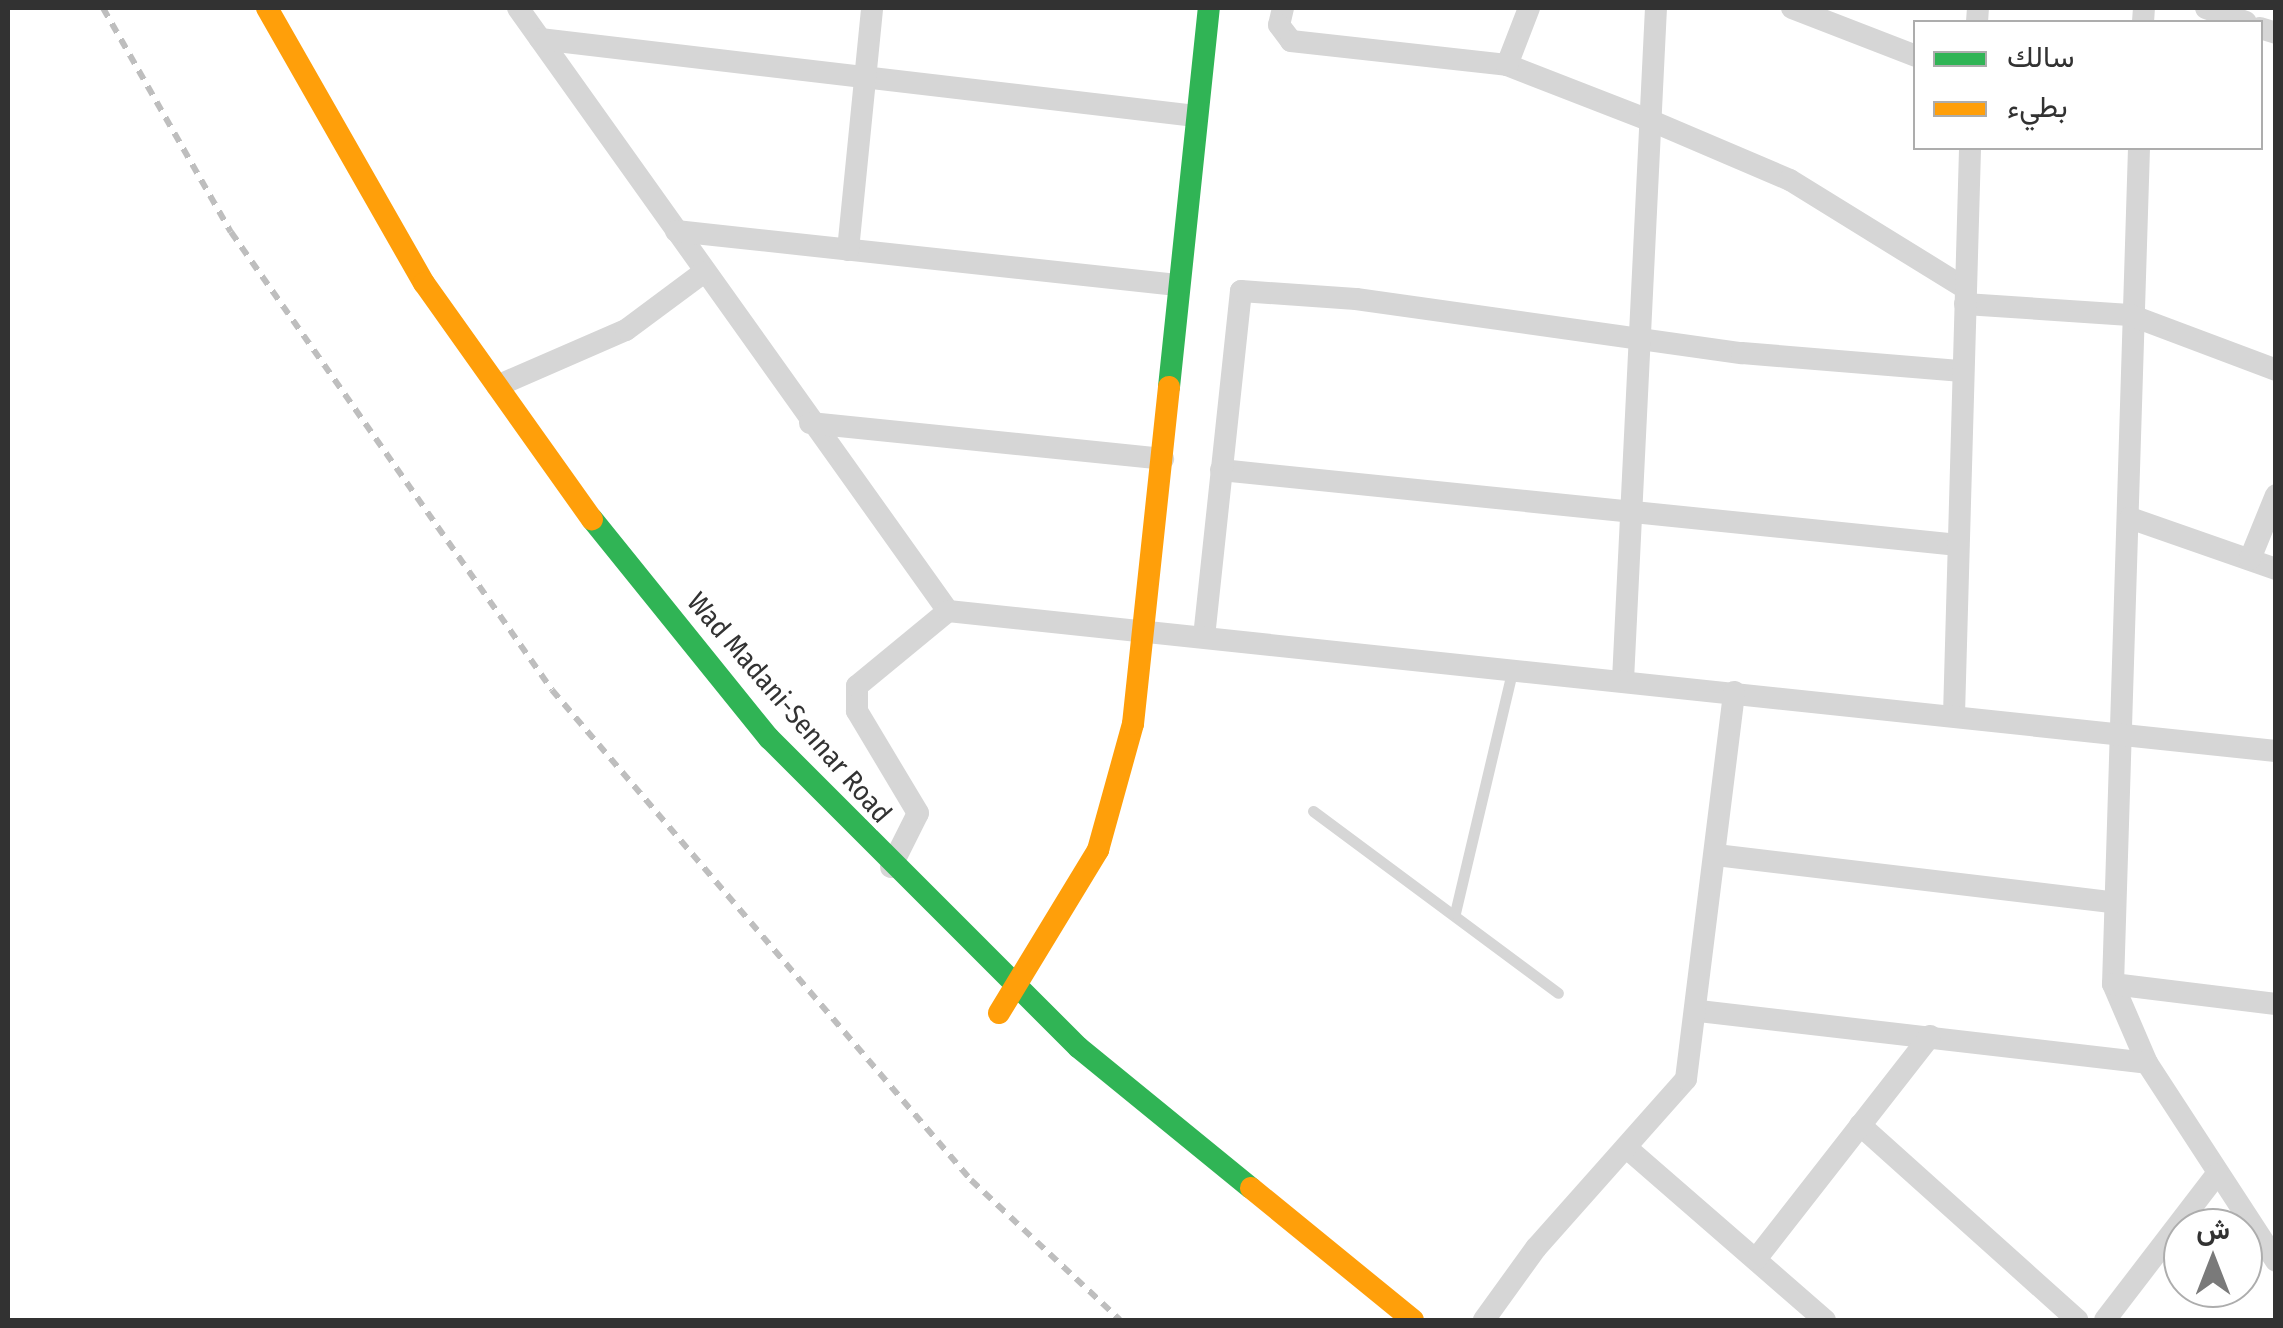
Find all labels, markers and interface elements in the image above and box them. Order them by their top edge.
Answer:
legend [1913,20,2263,150]
text: سالك [2007,39,2074,75]
text: بطيء [2007,89,2068,125]
street label: Wad Madani-Sennar Road [680,586,898,830]
north arrow [2163,1208,2263,1308]
text: ش [2196,1213,2230,1246]

